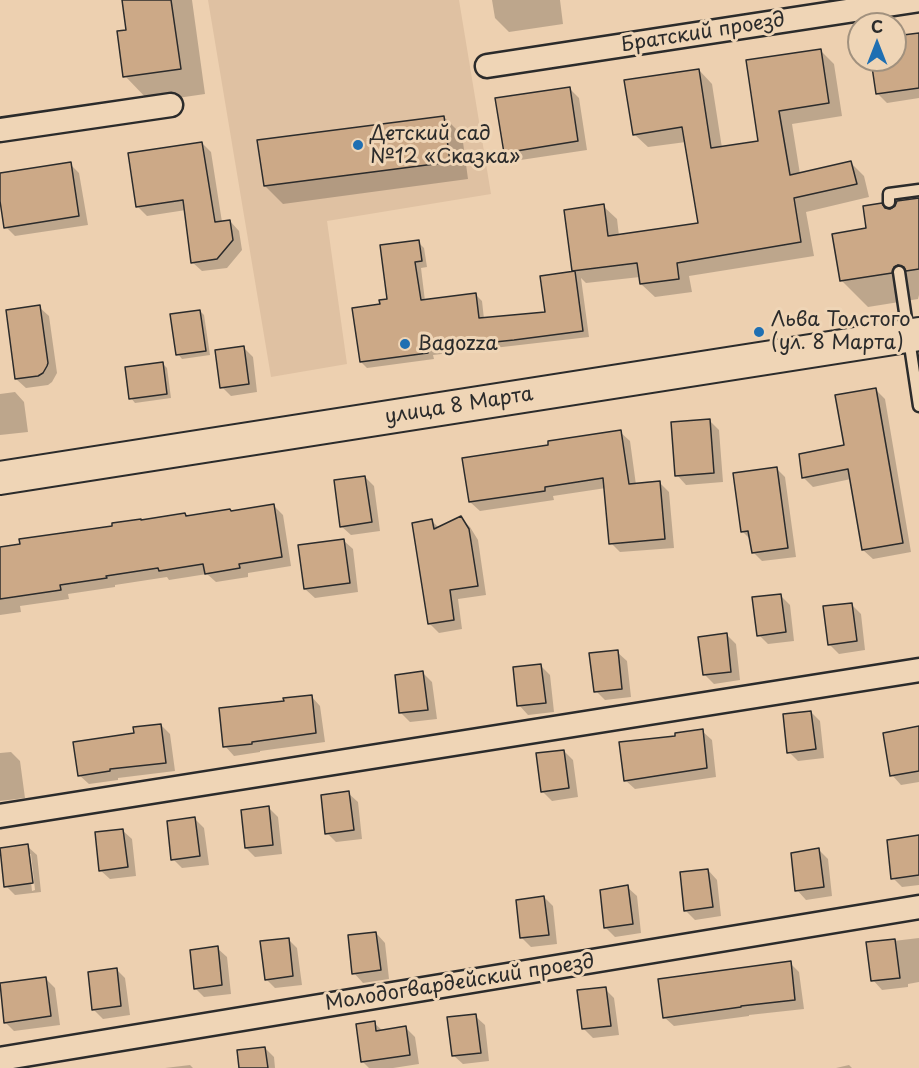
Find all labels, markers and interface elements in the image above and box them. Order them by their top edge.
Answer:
street label: Братский проезд [619,8,787,58]
north arrow [847,12,907,72]
text: С [871,14,883,38]
place label: Детский сад №12 «Сказка» [370,122,520,169]
marker: Детский сад №12 «Сказка» [351,138,365,152]
place label: Льва Толстого (ул. 8 Марта) [771,308,911,355]
marker: Льва Толстого (ул. 8 Марта) [752,325,766,339]
place label: Bagozza [417,332,498,356]
marker: Bagozza [398,337,412,351]
street label: улица 8 Марта [383,382,535,430]
street label: Молодогвардейский проезд [324,950,596,1016]

